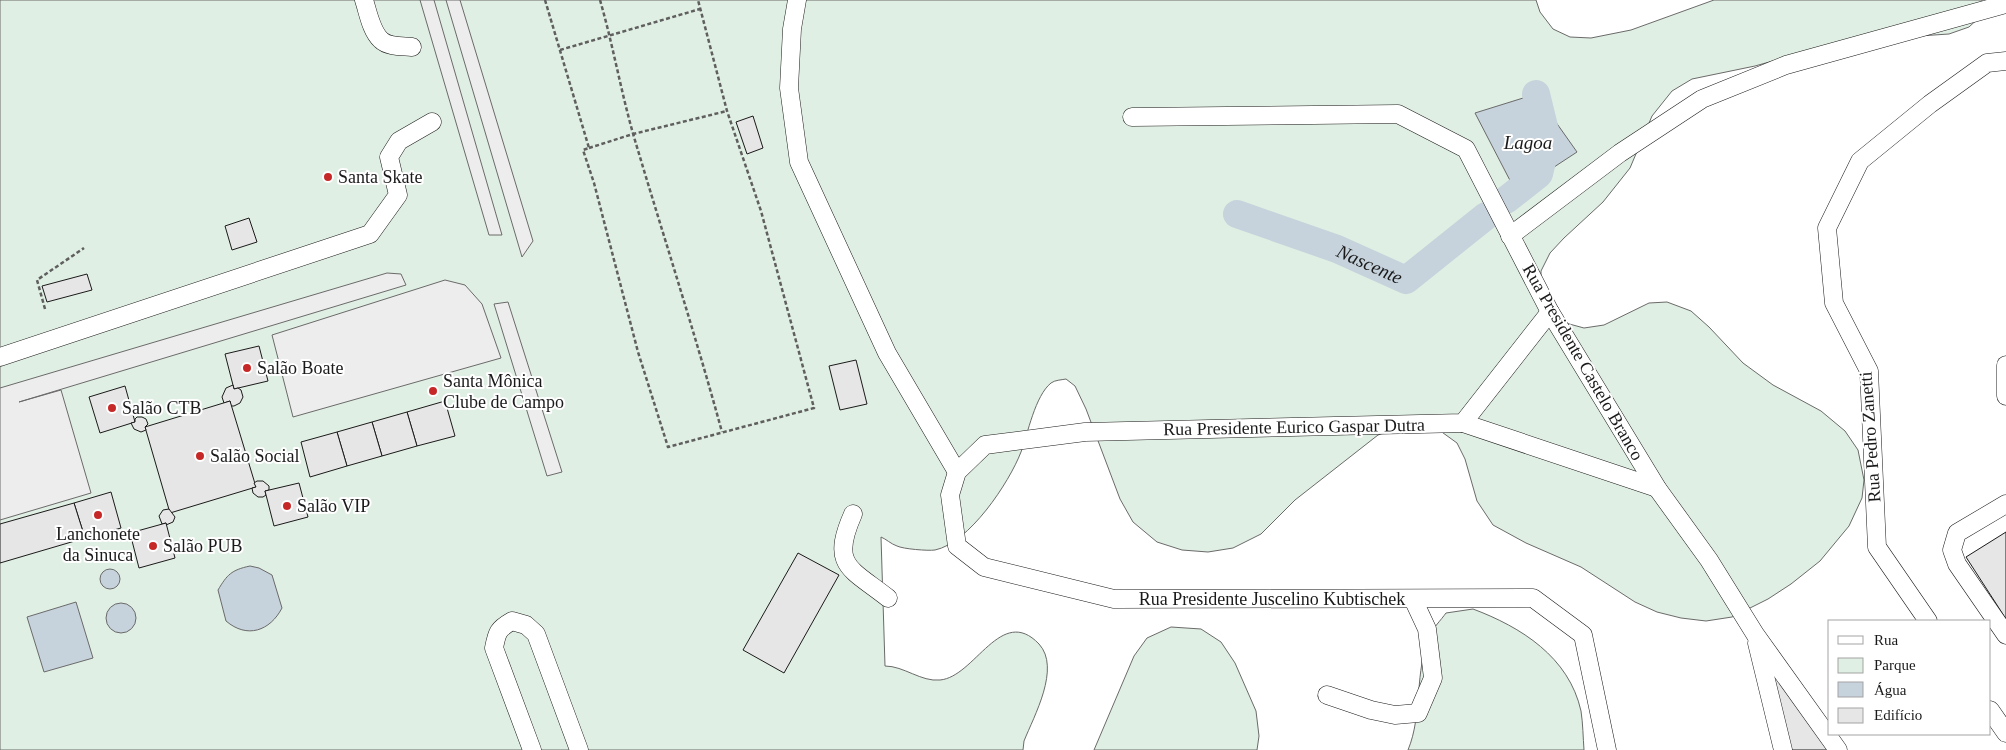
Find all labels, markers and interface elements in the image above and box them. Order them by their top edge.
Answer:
water label: Lagoa [1503,132,1552,153]
place label: Santa Skate [338,167,422,187]
marker: Santa Skate [322,171,334,183]
water label: Nascente [1333,240,1406,288]
street label: Rua Presidente Castelo Branco [1518,260,1648,464]
place label: Salão Boate [257,358,343,378]
marker: Salão Boate [241,362,253,374]
place label: Santa Mônica Clube de Campo [443,371,564,412]
street label: Rua Pedro Zanetti [1855,371,1885,503]
marker: Santa Mônica Clube de Campo [427,385,439,397]
place label: Salão CTB [122,398,202,418]
marker: Salão CTB [106,402,118,414]
street label: Rua Presidente Eurico Gaspar Dutra [1163,415,1425,439]
place label: Salão Social [210,446,299,466]
marker: Salão Social [194,450,206,462]
place label: Salão VIP [297,496,370,516]
marker: Salão VIP [281,500,293,512]
marker: Lanchonete da Sinuca [92,509,104,521]
place label: Lanchonete da Sinuca [56,524,140,565]
place label: Salão PUB [163,536,243,556]
marker: Salão PUB [147,540,159,552]
street label: Rua Presidente Juscelino Kubtischek [1139,589,1405,609]
legend [1828,620,1991,735]
text: Rua [1874,632,1899,648]
text: Parque [1874,657,1916,673]
text: Água [1874,682,1907,698]
text: Edifício [1874,707,1922,723]

